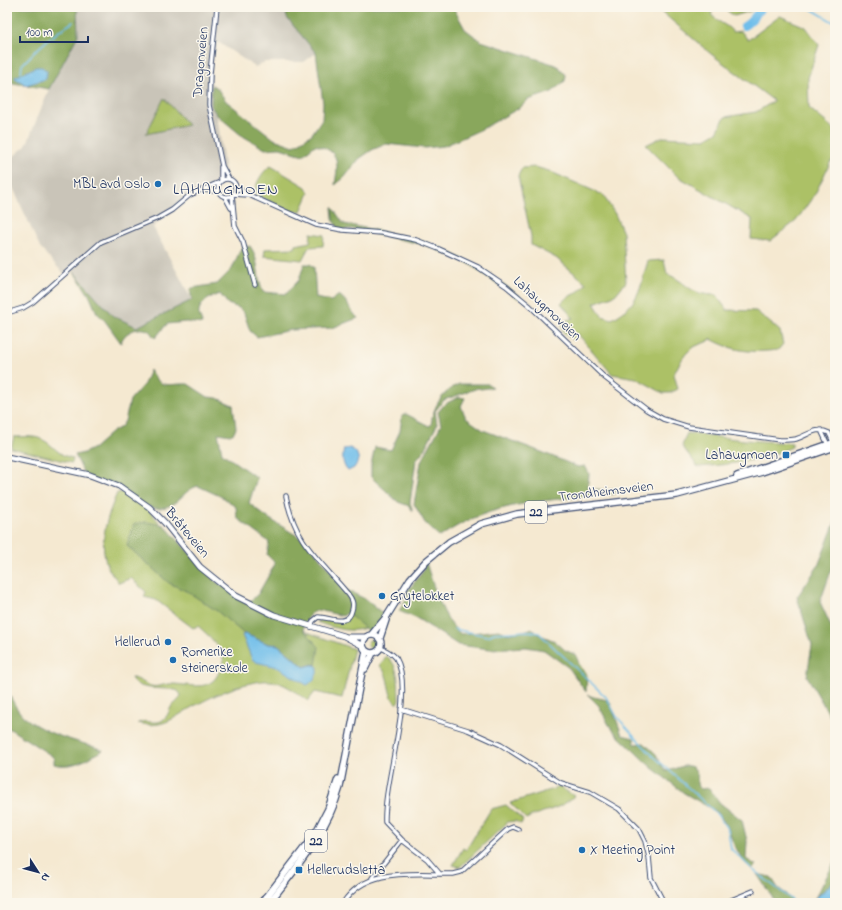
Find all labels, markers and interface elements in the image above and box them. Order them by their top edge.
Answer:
scale bar [20,18,88,44]
text: 100 m [26,24,53,42]
street label: Dragonveien [187,26,216,99]
place label: MBL avd Oslo [73,174,150,195]
district label: LAHAUGMOEN [173,178,279,202]
marker: MBL avd Oslo [153,179,163,189]
street label: Lahaugmoveien [507,272,586,347]
place label: Lahaugmoen [705,445,778,467]
marker: Lahaugmoen [781,450,791,460]
street label: Trondheimsveien [557,476,655,508]
road number: 22 [525,501,547,523]
street label: Bråteveien [159,502,214,563]
place label: Grytelokket [390,586,455,608]
marker: Grytelokket [377,591,387,601]
place label: Hellerud [114,632,160,653]
marker: Hellerud [163,637,173,647]
place label: Romerike steinerskole [181,642,249,679]
marker: Romerike steinerskole [168,655,178,665]
road number: 22 [305,830,327,852]
place label: X Meeting Point [590,840,675,862]
marker: X Meeting Point [577,845,587,855]
north arrow [18,852,58,892]
place label: Hellerudsletta [307,860,385,881]
marker: Hellerudsletta [294,865,304,875]
text: N [37,870,54,885]

